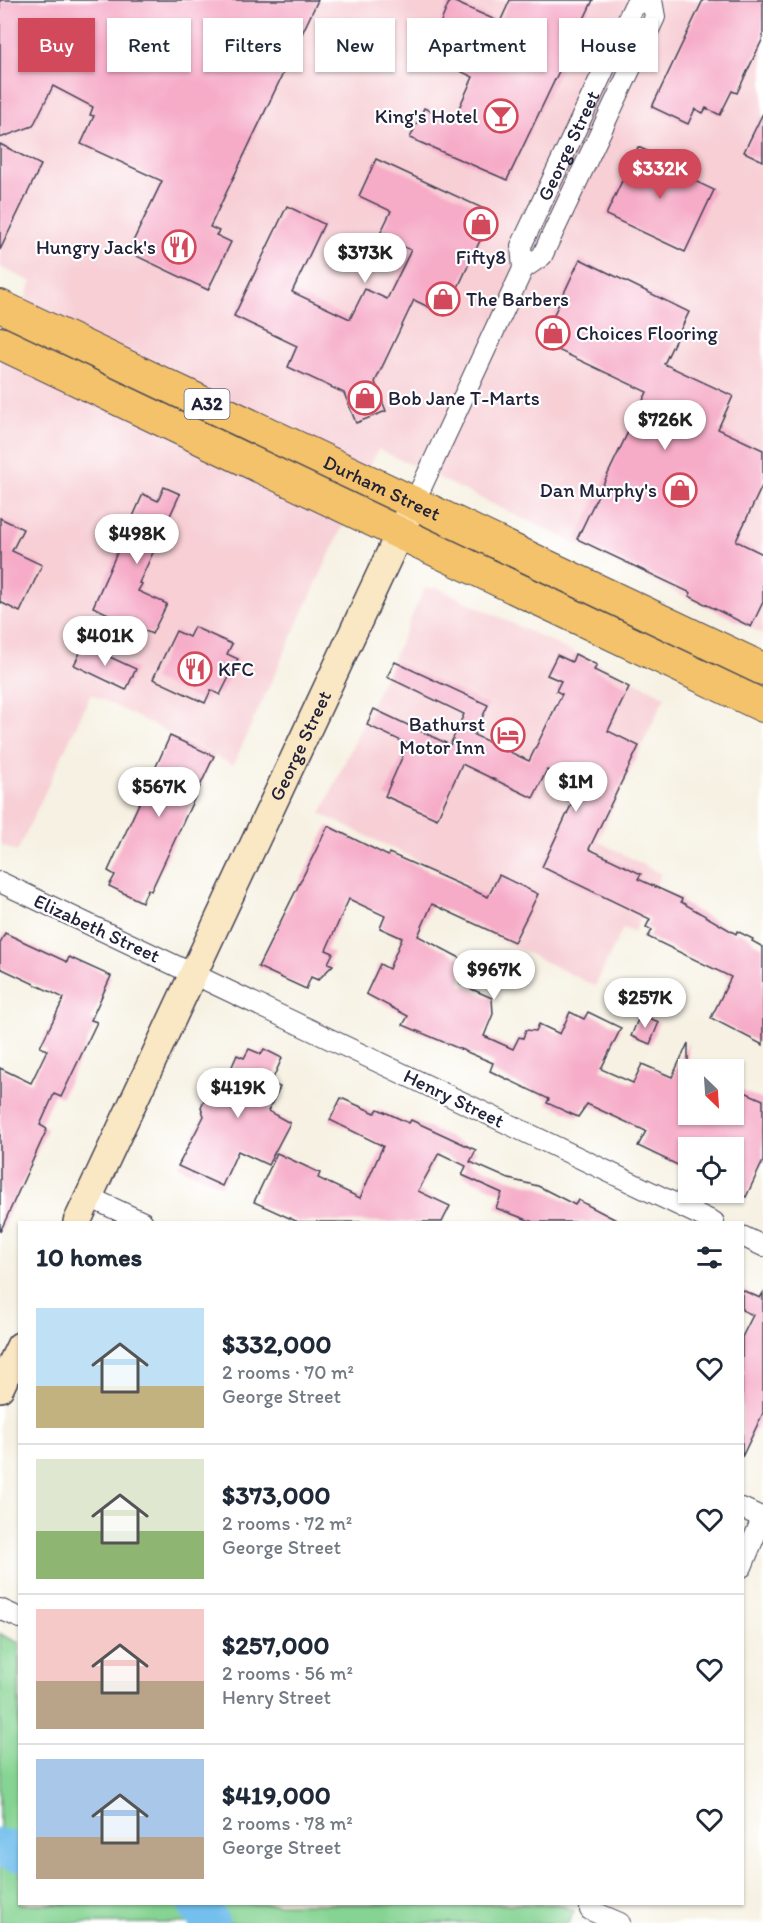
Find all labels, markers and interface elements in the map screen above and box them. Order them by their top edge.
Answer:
chip: Buy [18,18,95,72]
chip: Rent [107,18,191,72]
chip: Filters [203,18,303,72]
chip: New [315,18,395,72]
chip: Apartment [407,18,547,72]
chip: House [559,18,658,72]
street label: George Street [532,86,605,205]
bar icon: King's Hotel [483,98,519,134]
place label: King's Hotel [375,104,478,128]
pin: $332K [618,149,702,200]
text: $332K [632,156,688,180]
shop icon: Fifty8 [463,206,499,242]
restaurant icon: Hungry Jack's [161,229,197,265]
pin: $373K [323,233,407,284]
place label: Hungry Jack's [36,235,156,259]
text: $373K [338,240,392,264]
place label: Fifty8 [456,245,506,269]
shop icon: The Barbers [425,281,461,317]
place label: The Barbers [466,287,569,311]
shop icon: Choices Flooring [535,315,571,351]
place label: Choices Flooring [576,321,718,345]
shop icon: Bob Jane T-Marts [347,380,383,416]
place label: Bob Jane T-Marts [388,386,540,410]
road number: A32 [184,389,230,419]
pin: $726K [623,400,707,451]
text: $726K [638,407,692,431]
street label: Durham Street [320,450,444,526]
shop icon: Dan Murphy's [662,472,698,508]
place label: Dan Murphy's [539,478,657,502]
pin: $498K [95,514,179,565]
text: $498K [109,521,165,545]
pin: $401K [63,616,147,667]
text: $401K [77,623,133,647]
restaurant icon: KFC [177,651,213,687]
place label: KFC [218,657,254,681]
street label: George Street [264,686,336,805]
place label: Bathurst Motor Inn [399,712,486,759]
hotel icon: Bathurst Motor Inn [490,717,526,753]
pin: $1M [547,762,605,813]
pin: $567K [117,767,201,818]
text: $1M [558,769,594,793]
text: $567K [132,774,186,798]
street label: Elizabeth Street [30,888,164,968]
pin: $967K [452,950,536,1001]
text: $967K [467,957,521,981]
pin: $257K [603,978,687,1029]
text: $257K [618,985,672,1009]
north arrow [678,1059,744,1125]
map controls [678,1059,744,1203]
street label: Henry Street [400,1063,508,1133]
pin: $419K [196,1068,280,1119]
text: $419K [211,1075,265,1099]
button: locate [678,1137,744,1203]
text: 10 homes [36,1241,142,1273]
icon: filters [693,1241,726,1274]
text: $332,000 [222,1328,331,1360]
icon: home [84,1332,156,1404]
icon: heart [693,1352,726,1385]
text: 2 rooms · 70 m² [222,1360,354,1384]
text: George Street [222,1384,341,1408]
text: $373,000 [222,1479,331,1511]
icon: home [84,1483,156,1555]
icon: heart [693,1503,726,1536]
text: 2 rooms · 72 m² [222,1511,352,1535]
text: George Street [222,1535,341,1559]
text: $257,000 [222,1629,330,1661]
icon: home [84,1633,156,1705]
icon: heart [693,1653,726,1686]
text: 2 rooms · 56 m² [222,1661,353,1685]
text: Henry Street [222,1685,331,1709]
text: $419,000 [222,1779,331,1811]
icon: home [84,1783,156,1855]
icon: heart [693,1803,726,1836]
text: 2 rooms · 78 m² [222,1811,353,1835]
text: George Street [222,1835,341,1859]

